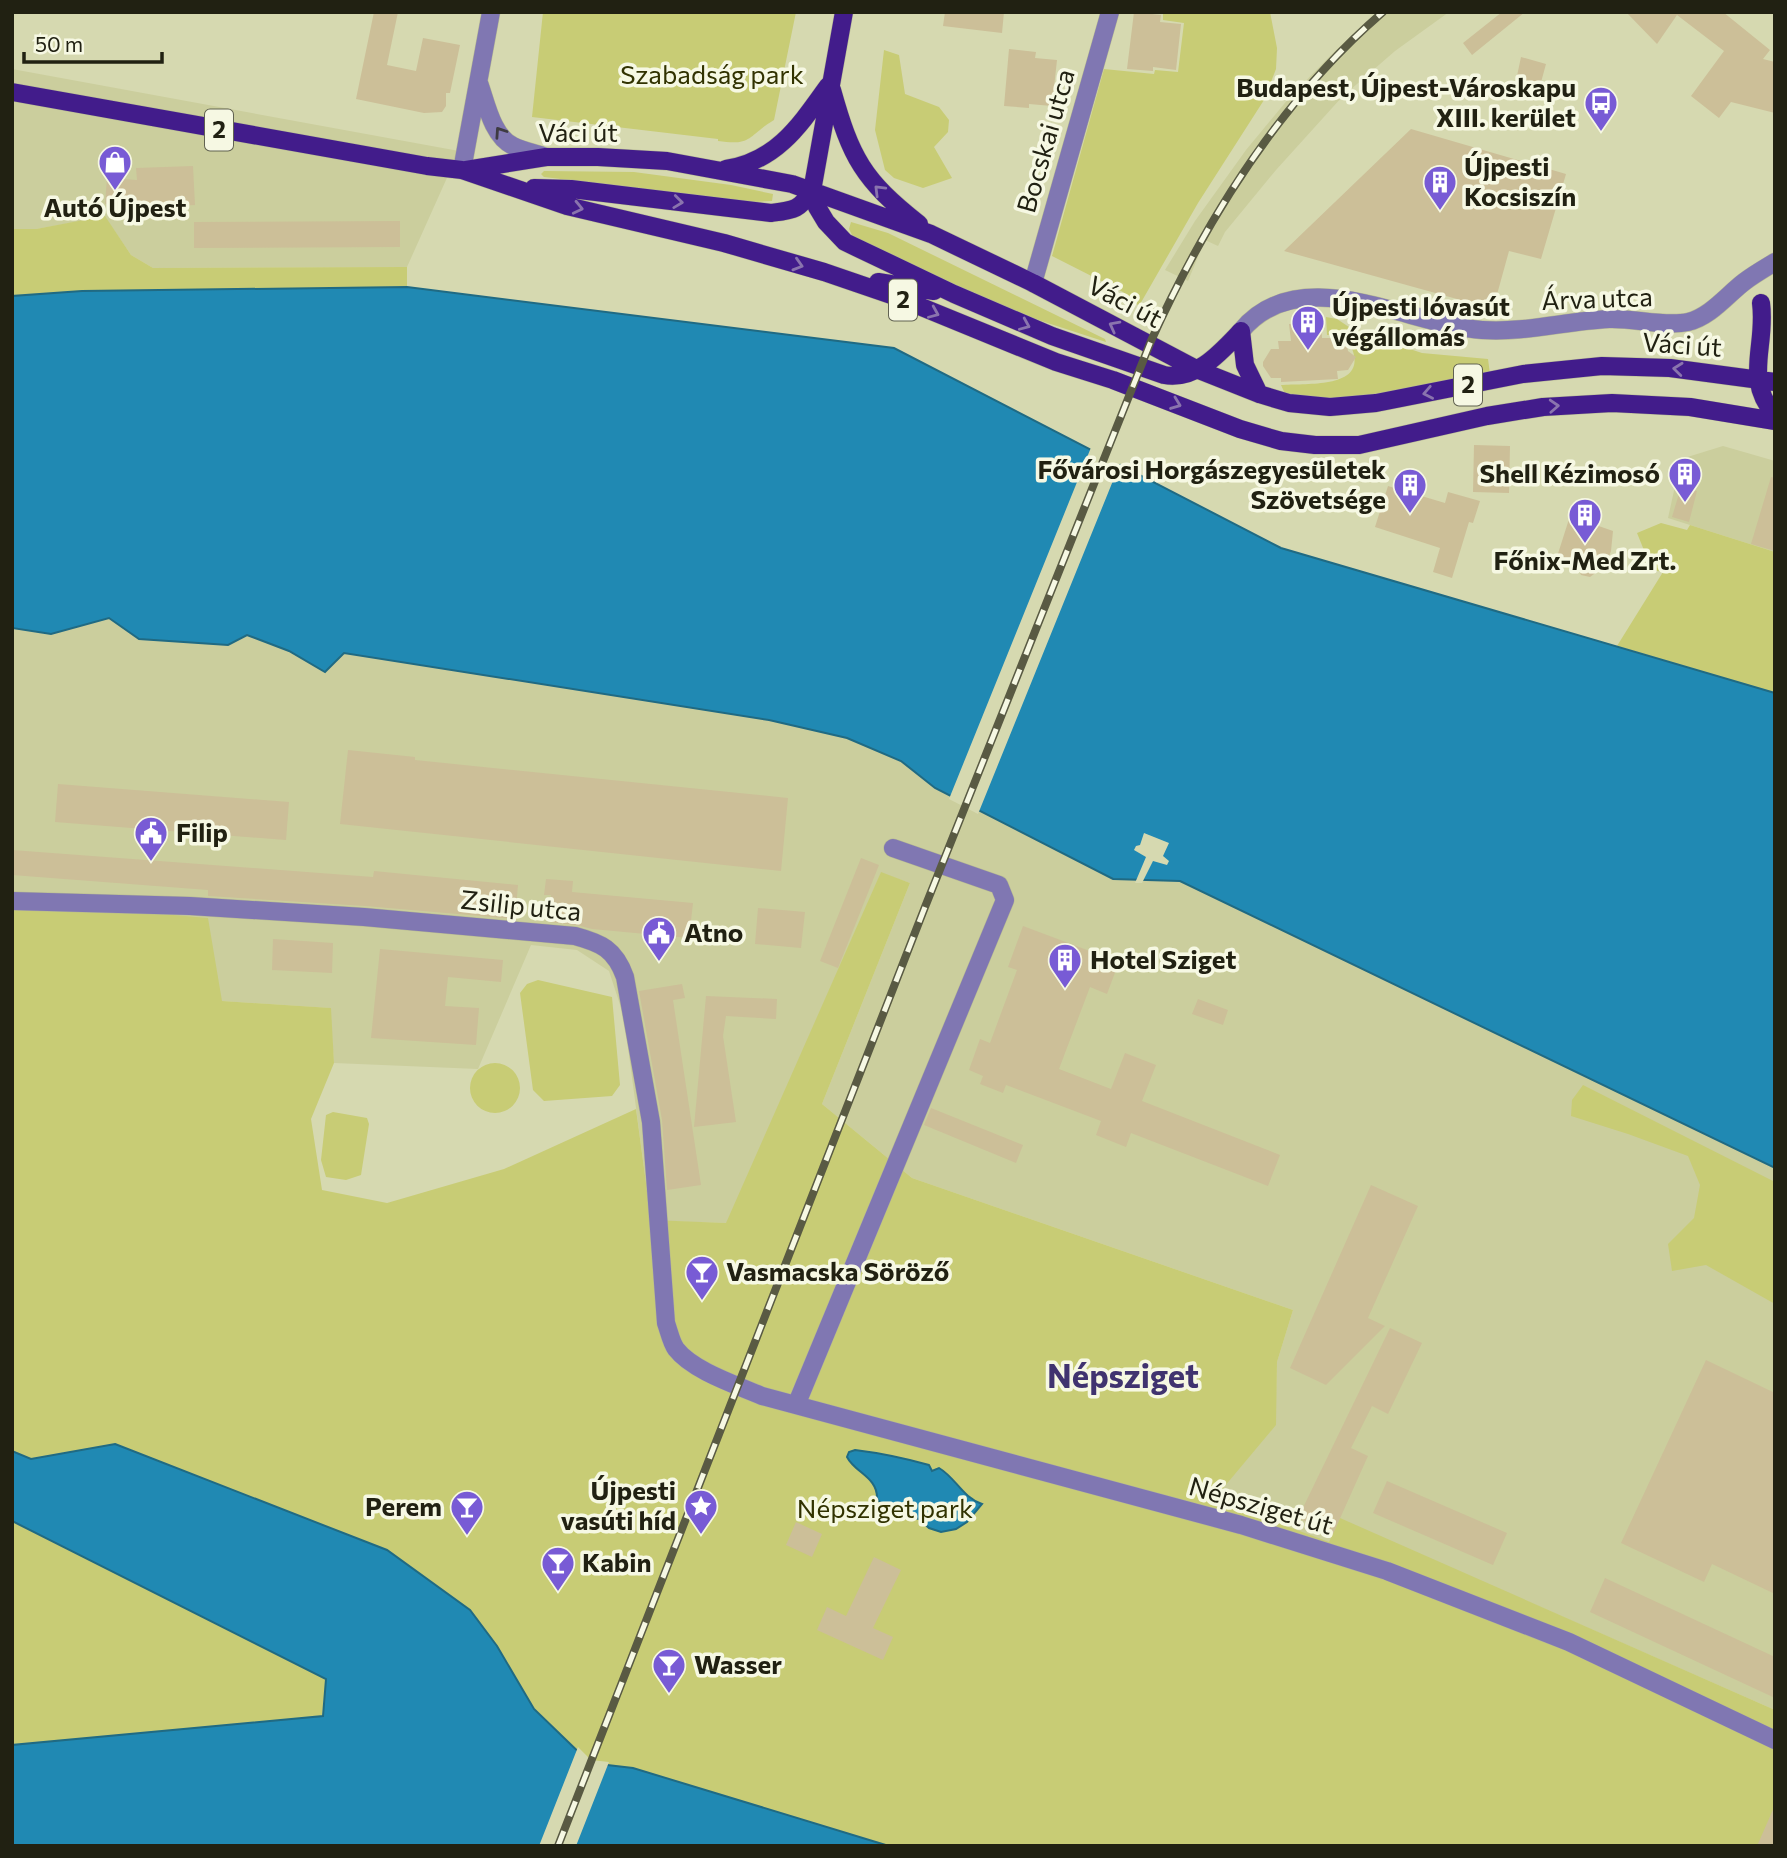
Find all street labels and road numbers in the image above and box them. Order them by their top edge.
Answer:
street label: Bocskai utca [1009,65,1080,216]
road number: 2 [205,110,233,150]
street label: Váci út [538,116,618,147]
street label: Váci út [1083,268,1168,333]
road number: 2 [889,279,917,320]
street label: Árva utca [1541,280,1653,315]
street label: Váci út [1641,325,1723,362]
road number: 2 [1454,364,1482,406]
street label: Zsilip utca [459,883,583,926]
street label: Népsziget út [1186,1469,1337,1540]

